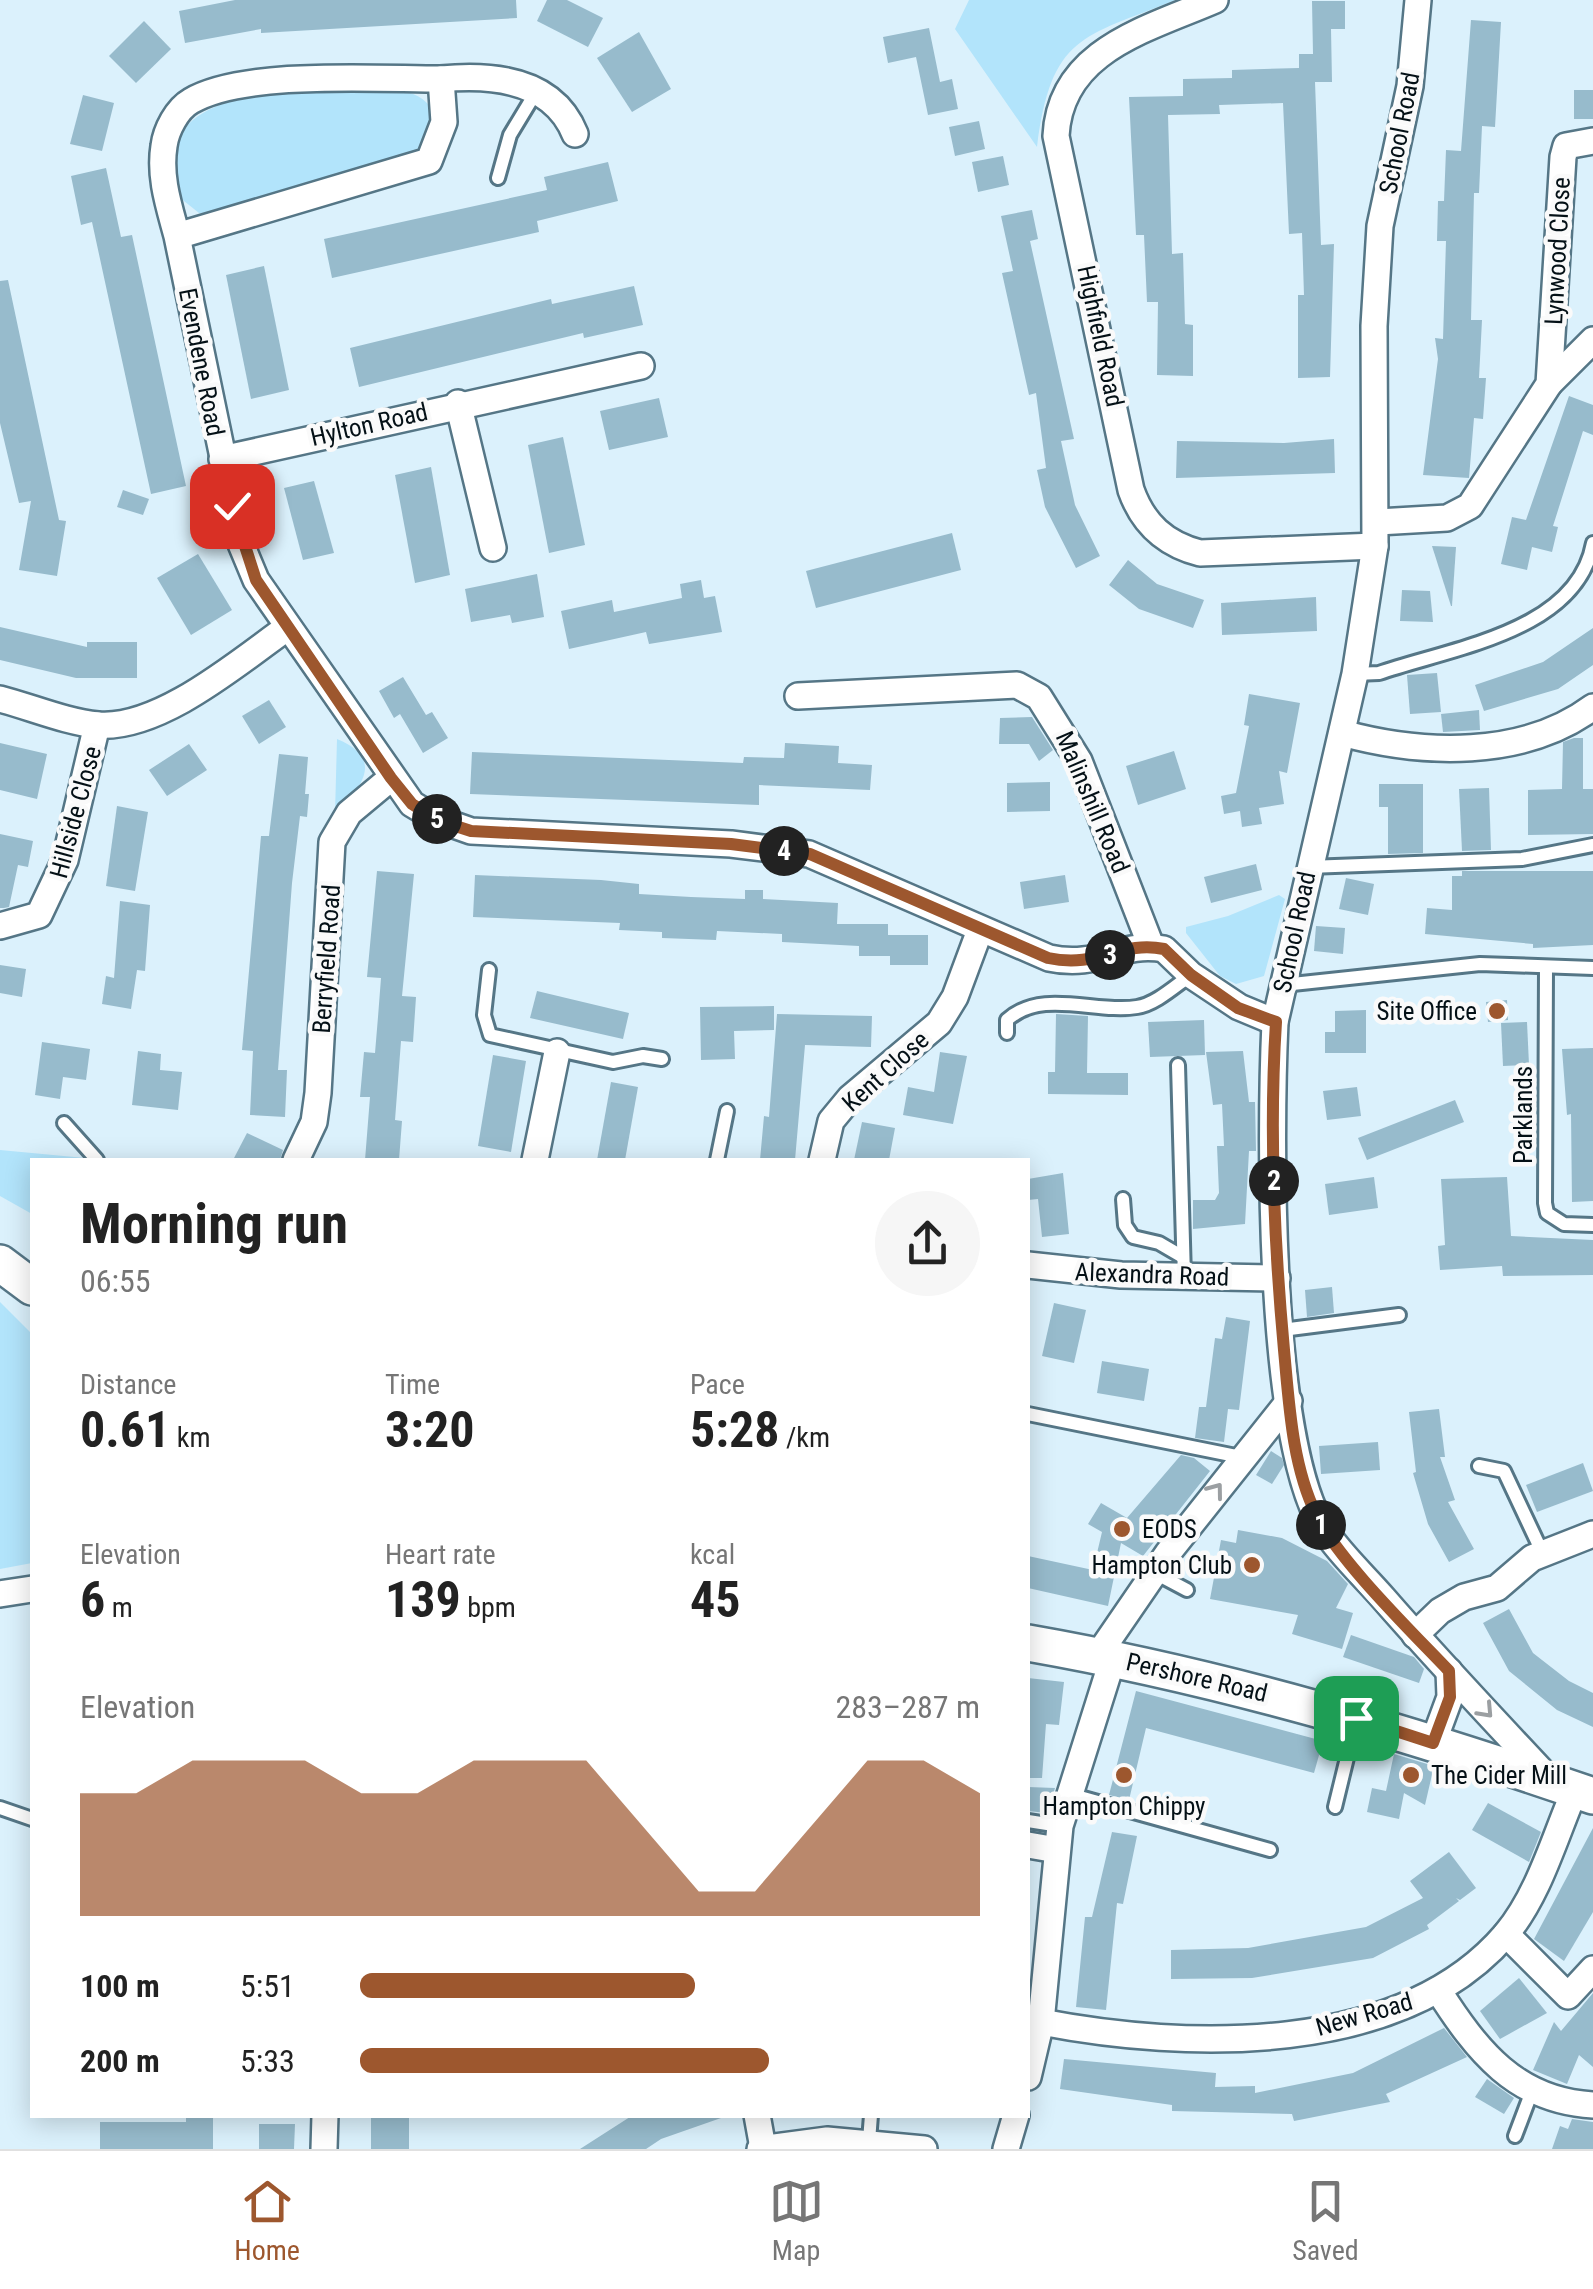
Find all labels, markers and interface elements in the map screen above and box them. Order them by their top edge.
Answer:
street label: School Road [1373,70,1425,196]
street label: Lynwood Close [1539,176,1576,326]
street label: Highfield Road [1071,263,1130,409]
street label: Evendene Road [173,286,230,439]
street label: Hylton Road [308,397,431,452]
pin [190,464,275,549]
icon: check [205,479,260,534]
street label: Malinshill Road [1050,727,1135,877]
street label: Hillside Close [44,743,107,881]
pin: 5 [412,794,462,844]
text: 5 [430,802,444,835]
pin: 4 [759,826,809,876]
text: 4 [777,834,791,867]
street label: School Road [1267,869,1321,995]
street label: Berryfield Road [307,884,346,1035]
pin: 3 [1085,930,1135,980]
text: 3 [1103,938,1117,971]
place label: Site Office [1377,997,1477,1026]
marker: Site Office [1486,1000,1508,1022]
street label: Kent Close [836,1025,934,1118]
street label: Parklands [1509,1066,1538,1164]
pin: 2 [1249,1156,1299,1206]
text: 2 [1267,1164,1281,1197]
button: share [875,1191,980,1296]
text: Morning run [80,1192,348,1256]
street label: Alexandra Road [1074,1257,1230,1292]
text: 06:55 [80,1262,151,1300]
text: Distance [80,1368,177,1401]
text: Time [385,1368,440,1401]
text: Pace [690,1368,745,1401]
text: 0.61 [80,1401,170,1459]
text: 3:20 [385,1401,474,1459]
text: 5:28 [690,1401,779,1459]
text: km [170,1421,210,1454]
text: /km [779,1421,830,1454]
one-way arrow [1204,1483,1221,1501]
pin: 1 [1296,1500,1346,1550]
text: 1 [1314,1508,1328,1541]
place label: EODS [1142,1515,1197,1544]
marker: EODS [1111,1518,1133,1540]
text: Elevation [80,1538,181,1571]
text: Heart rate [385,1538,496,1571]
text: kcal [690,1538,735,1571]
place label: Hampton Club [1091,1551,1232,1580]
marker: Hampton Club [1241,1554,1263,1576]
text: 6 [80,1571,105,1629]
text: 139 [385,1571,461,1629]
text: 45 [690,1571,741,1629]
text: m [105,1591,133,1624]
text: bpm [461,1591,516,1624]
street label: Pershore Road [1123,1647,1270,1708]
pin [1314,1676,1399,1761]
text: Elevation [80,1688,195,1726]
text: 283–287 m [835,1688,980,1726]
icon: arrive [1329,1691,1384,1746]
one-way arrow [1475,1699,1493,1718]
place label: The Cider Mill [1431,1761,1567,1790]
marker: Hampton Chippy [1113,1764,1135,1786]
marker: The Cider Mill [1400,1764,1422,1786]
place label: Hampton Chippy [1042,1792,1206,1821]
text: 100 m [80,1967,160,2005]
text: 5:51 [240,1967,295,2005]
street label: New Road [1312,1987,1416,2042]
text: 200 m [80,2042,160,2080]
text: 5:33 [240,2042,295,2080]
tab: Home [234,2174,300,2267]
tab: Map [769,2174,824,2267]
tab: Saved [1292,2174,1359,2267]

